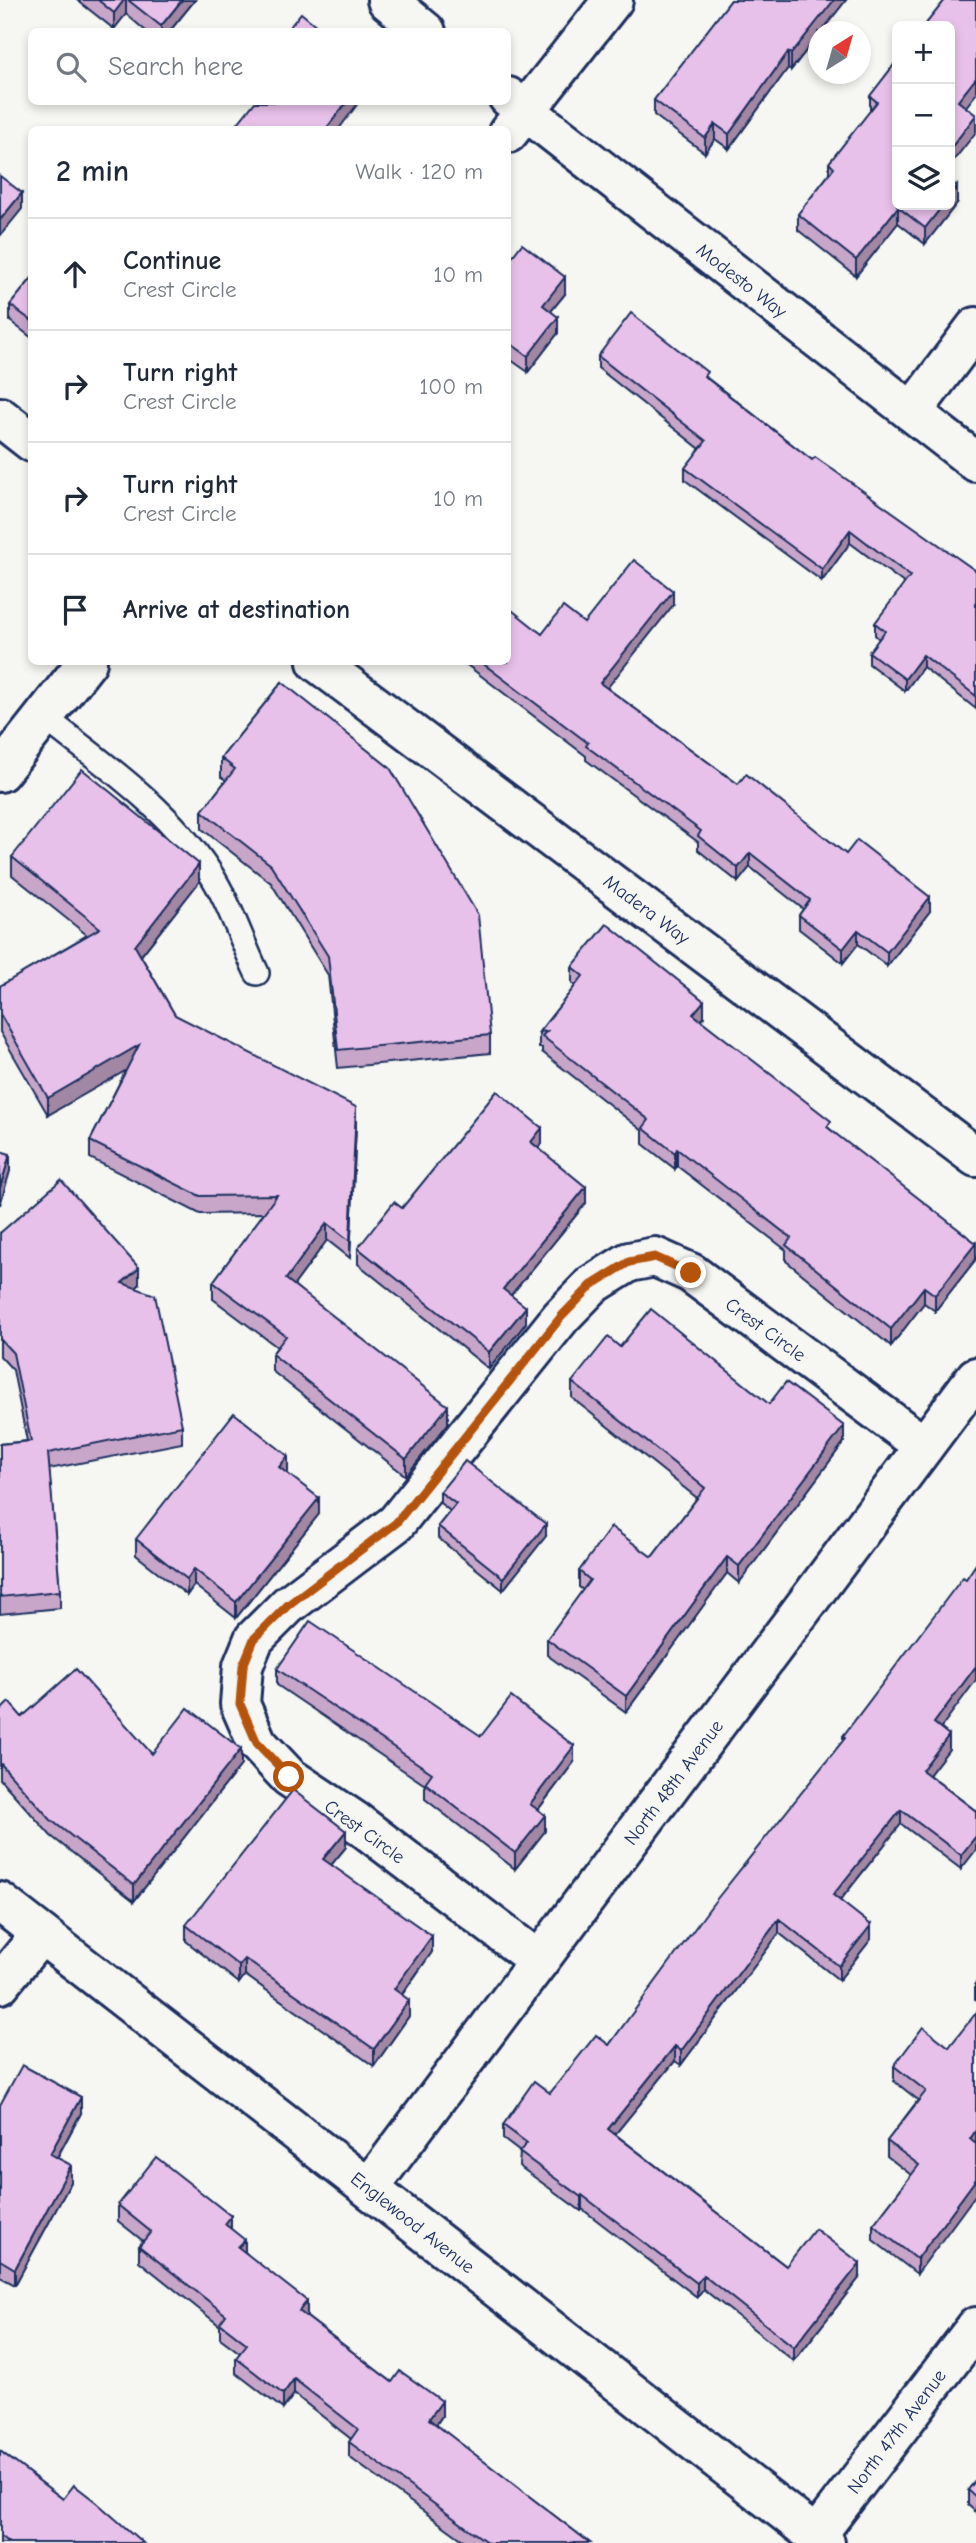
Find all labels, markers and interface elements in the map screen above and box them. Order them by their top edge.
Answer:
north arrow [808,21,871,84]
map controls [892,21,955,210]
button: + [892,21,955,84]
search box [28,28,511,105]
icon: search [52,48,90,86]
text: Search here [108,52,243,82]
button: − [892,84,955,147]
button: layers [892,147,955,210]
text: 2 min [56,154,129,189]
text: Walk · 120 m [355,158,483,185]
street label: Modesto Way [692,239,791,323]
text: Continue [123,246,221,276]
icon: ahead [56,255,94,293]
text: 10 m [433,261,483,288]
text: Crest Circle [123,276,237,303]
text: Turn right [123,358,237,388]
icon: right [56,367,94,405]
text: 100 m [419,373,483,400]
text: Crest Circle [123,388,237,415]
text: Turn right [123,470,237,500]
icon: right [56,479,94,517]
text: 10 m [433,485,483,512]
text: Crest Circle [123,500,237,527]
icon: arrive [56,591,94,629]
text: Arrive at destination [123,595,350,625]
street label: Madera Way [599,870,694,950]
route end [675,1257,706,1288]
street label: Crest Circle [721,1293,810,1366]
street label: North 48th Avenue [620,1716,728,1849]
route start [273,1761,304,1792]
street label: Crest Circle [320,1795,409,1868]
street label: Englewood Avenue [346,2168,479,2278]
street label: North 47th Avenue [843,2365,951,2498]

